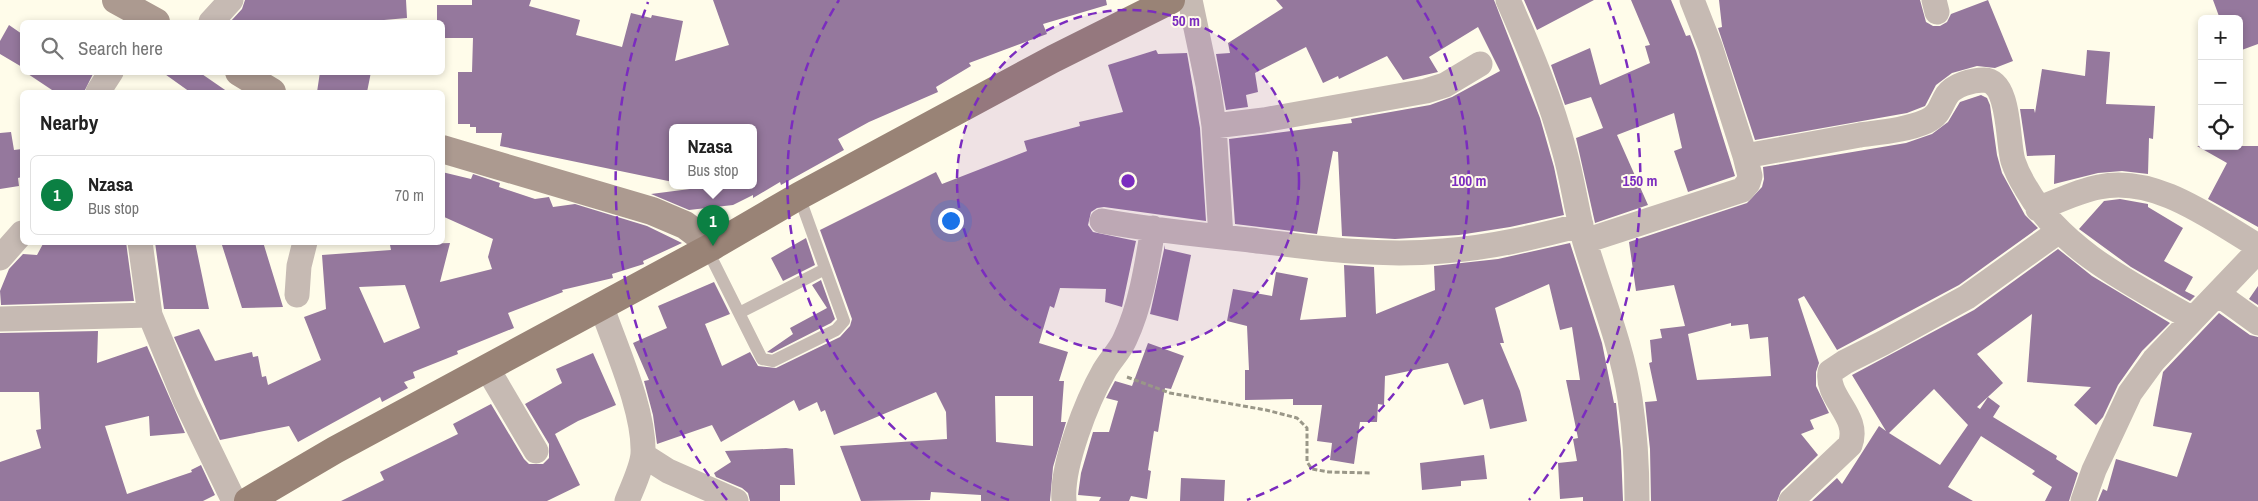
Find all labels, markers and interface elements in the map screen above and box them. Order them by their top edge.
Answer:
text: 50 m [1172,10,1200,31]
map controls [2198,15,2243,150]
button: + [2198,15,2243,60]
search box [20,20,445,75]
icon: search [38,34,66,62]
text: Search here [78,35,163,61]
button: − [2198,60,2243,105]
button: locate [2198,105,2243,150]
text: Nearby [40,108,98,137]
popup [669,124,757,189]
text: Nzasa [687,133,733,159]
text: Bus stop [687,159,739,181]
text: 100 m [1452,170,1486,191]
text: 150 m [1623,170,1657,191]
text: Nzasa [88,171,133,197]
centre of rings [1119,172,1137,190]
text: 1 [53,184,61,206]
text: 70 m [395,184,424,206]
text: Bus stop [88,197,139,219]
pin: 1 [697,205,729,246]
your location [938,208,964,234]

